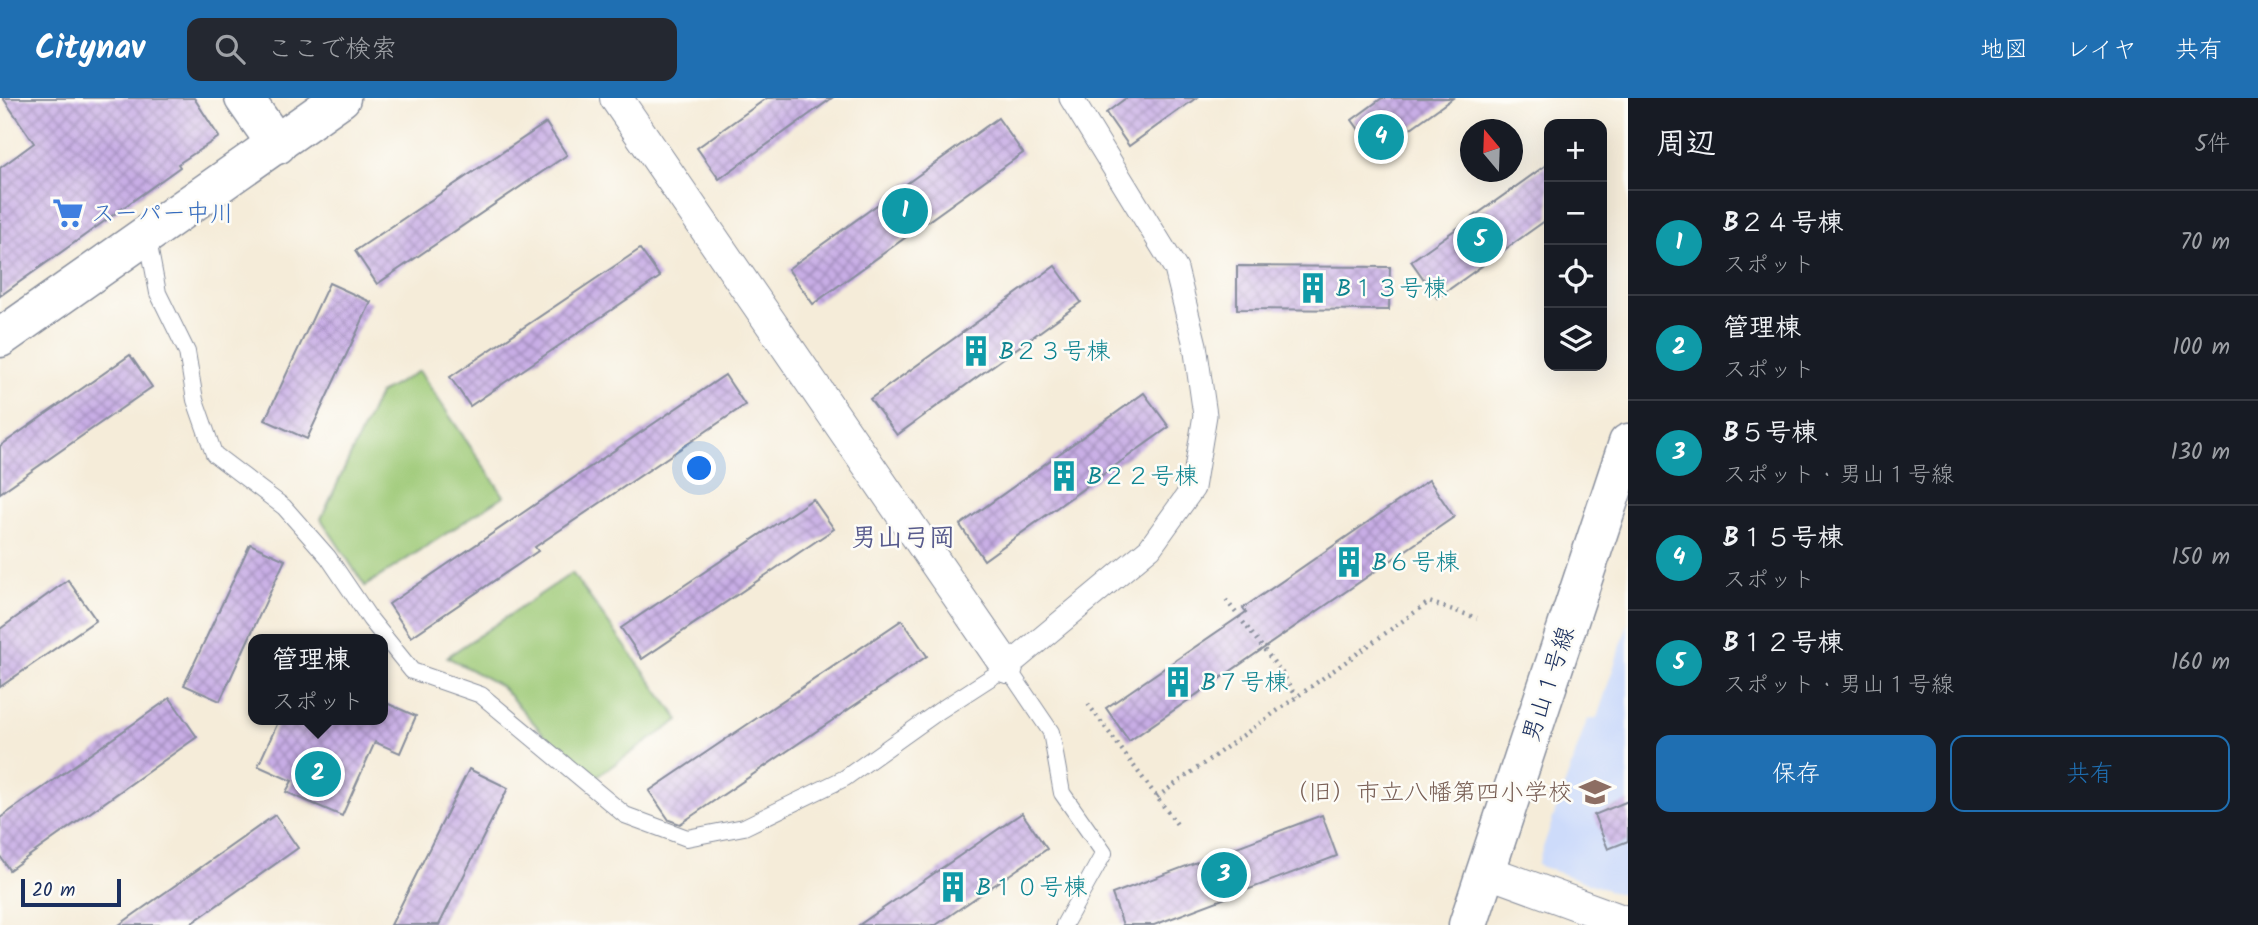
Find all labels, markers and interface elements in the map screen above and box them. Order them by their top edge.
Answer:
search box [187,18,677,81]
text: Citynav [35,23,145,76]
text: ここで検索 [267,29,397,71]
icon: search [211,30,249,68]
text: 地図 [1980,31,2028,70]
text: レイヤ [2066,31,2137,70]
text: 共有 [2175,31,2223,70]
pin: 4 [1358,111,1404,163]
north arrow [1460,119,1523,182]
map controls [1544,119,1607,371]
button: + [1544,119,1607,182]
text: 周辺 [1656,121,1716,169]
text: 5件 [2195,127,2230,163]
button: − [1544,182,1607,245]
pin: 1 [882,185,928,237]
place label: スーパー中川 [91,195,234,234]
supermarket icon: スーパー中川 [51,196,85,230]
text: B２４号棟 [1723,203,1843,245]
pin: 5 [1457,214,1503,266]
text: 1 [1676,225,1682,261]
text: 70 m [2180,225,2230,261]
button: locate [1544,245,1607,308]
text: スポット [1723,248,1815,284]
place label: B１３号棟 [1336,270,1447,309]
building icon: B１３号棟 [1296,271,1330,305]
button: layers [1544,308,1607,371]
text: 管理棟 [1723,308,1801,350]
text: 2 [1672,330,1686,366]
text: 100 m [2172,330,2230,366]
place label: B２３号棟 [999,333,1110,372]
building icon: B２３号棟 [959,334,993,368]
text: スポット [1723,353,1815,389]
text: B５号棟 [1723,413,1817,455]
text: 3 [1673,435,1685,471]
text: 130 m [2171,435,2230,471]
your location [682,451,716,485]
place label: B２２号棟 [1087,458,1198,497]
text: スポット · 男山１号線 [1723,458,1954,494]
building icon: B２２号棟 [1047,459,1081,493]
district label: 男山弓岡 [851,518,955,560]
text: B１５号棟 [1723,518,1843,560]
text: 4 [1673,540,1685,576]
text: 150 m [2171,540,2230,576]
place label: B６号棟 [1372,544,1459,583]
building icon: B６号棟 [1332,545,1366,579]
text: スポット [1723,563,1815,599]
street label: 男山１号線 [1512,621,1587,748]
text: B１２号棟 [1723,623,1843,665]
popup [248,634,388,725]
text: 管理棟 [272,640,350,682]
text: 5 [1673,645,1685,681]
text: 160 m [2171,645,2230,681]
place label: B７号棟 [1201,664,1288,703]
building icon: B７号棟 [1161,665,1195,699]
text: スポット · 男山１号線 [1723,668,1954,704]
text: スポット [272,685,364,721]
button: 保存 [1656,735,1936,812]
button: 共有 [1950,735,2230,812]
pin: 2 [295,748,341,800]
place label: （旧）市立八幡第四小学校 [1284,774,1572,813]
school or university icon: （旧）市立八幡第四小学校 [1578,775,1612,809]
pin: 3 [1201,849,1247,901]
place label: B１０号棟 [976,869,1087,908]
building icon: B１０号棟 [936,870,970,904]
scale bar [21,876,121,908]
text: 20 m [32,876,75,906]

